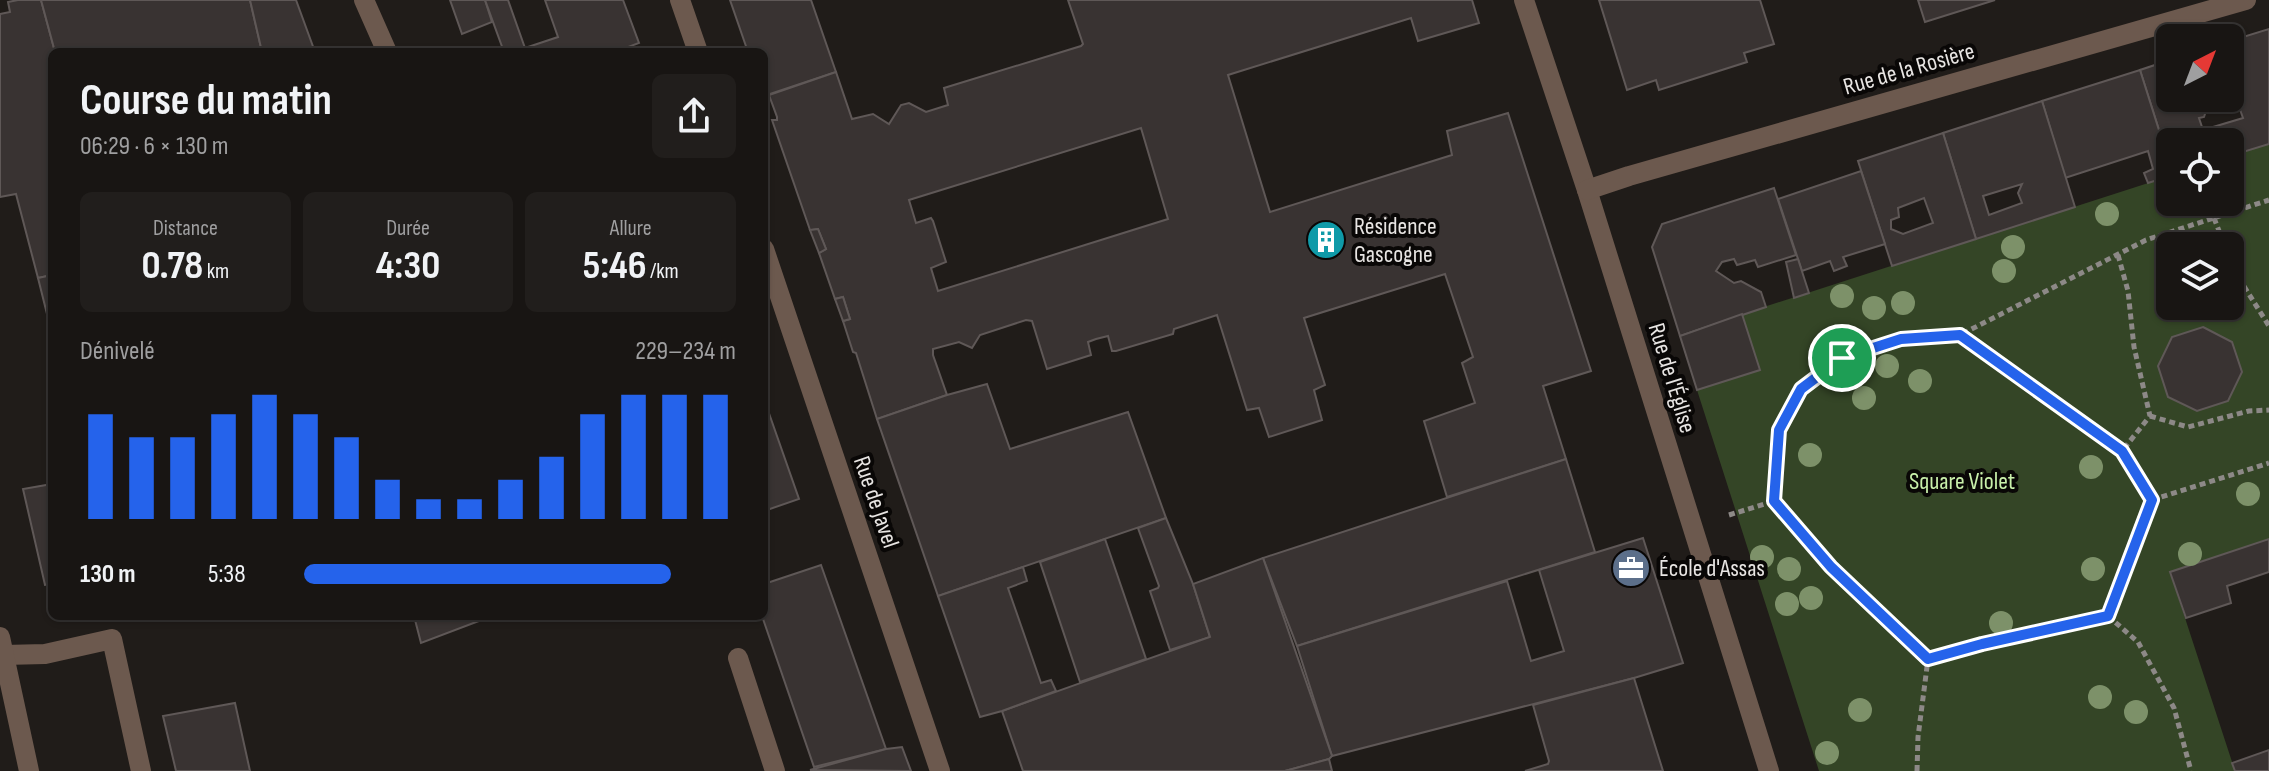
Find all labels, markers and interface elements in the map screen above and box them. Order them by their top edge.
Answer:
north arrow [2156,24,2244,112]
map controls [2156,24,2244,320]
street label: Rue de la Rosière [1840,36,1978,102]
text: Course du matin [80,74,332,127]
button: share [652,74,736,158]
button: locate [2156,128,2244,216]
text: 06:29 · 6 × 130 m [80,131,228,162]
place label: Résidence Gascogne [1354,212,1437,269]
text: Distance [153,215,218,242]
text: Durée [386,215,430,242]
text: Allure [610,215,652,242]
building icon: Résidence Gascogne [1305,219,1347,261]
button: layers [2156,232,2244,320]
text: 0.78 [141,242,203,290]
text: 4:30 [376,242,440,290]
text: 5:46 [583,242,647,290]
text: km [203,258,229,285]
text: /km [647,258,679,285]
street label: Rue de l'Église [1642,320,1702,436]
pin [1808,324,1876,392]
text: Dénivelé [80,336,155,367]
text: 229–234 m [635,336,736,367]
icon: arrive [1820,336,1864,380]
street label: Rue de Javel [847,452,905,552]
park label: Square Violet [1909,467,2015,496]
office icon: École d'Assas [1610,547,1652,589]
place label: École d'Assas [1659,554,1765,583]
text: 130 m [80,559,136,590]
text: 5:38 [208,559,246,590]

